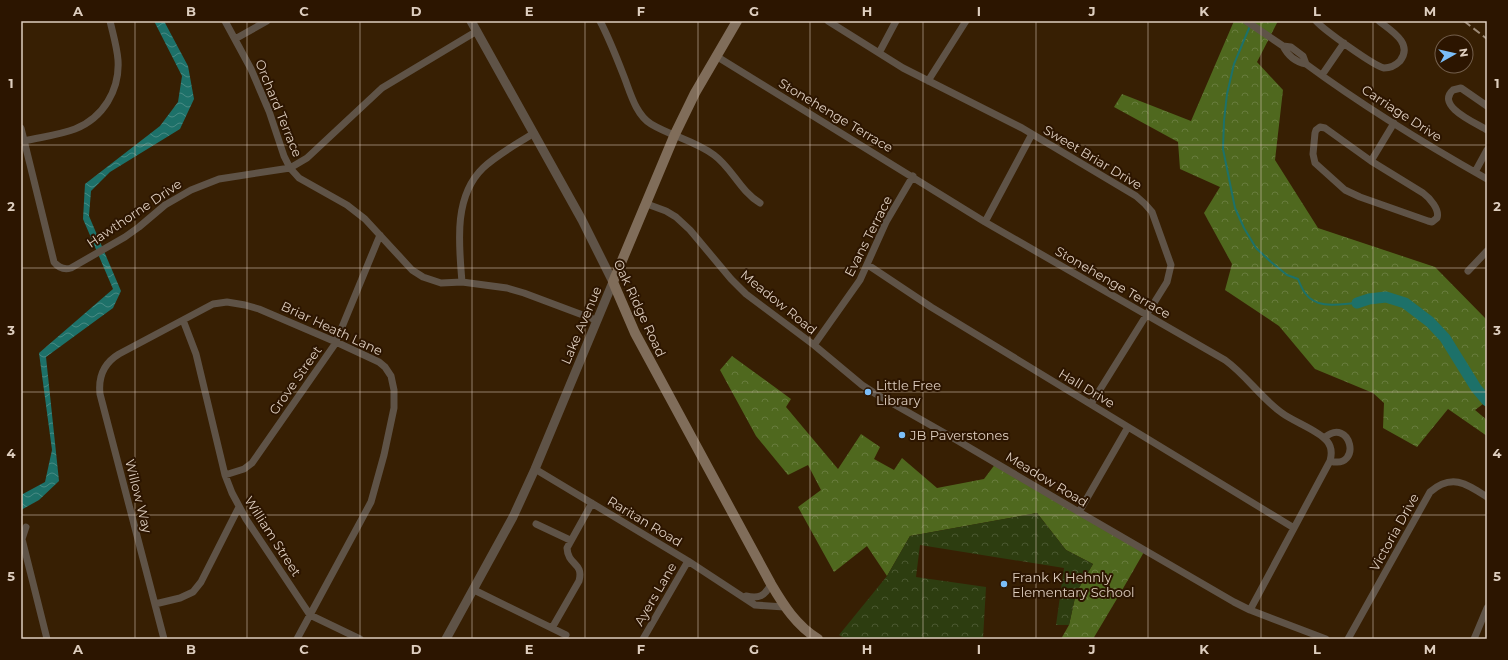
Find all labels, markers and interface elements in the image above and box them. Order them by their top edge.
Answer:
text: A [72,3,84,19]
text: B [186,3,196,19]
text: C [299,3,309,19]
text: D [411,3,422,19]
text: E [525,3,534,19]
text: F [637,3,645,19]
text: G [749,3,759,19]
text: H [862,3,872,19]
text: I [977,3,981,19]
text: J [1087,3,1096,19]
text: K [1199,3,1209,19]
text: L [1313,3,1321,19]
text: M [1424,3,1436,19]
north arrow [1434,34,1474,74]
text: N [1456,47,1471,58]
street label: Orchard Terrace [252,57,306,159]
text: 1 [8,75,14,91]
street label: Stonehenge Terrace [776,75,896,156]
text: 1 [1494,75,1500,91]
street label: Carriage Drive [1359,81,1445,145]
street label: Sweet Briar Drive [1041,121,1145,193]
street label: Hawthorne Drive [83,175,185,251]
street label: Evans Terrace [841,193,895,279]
text: 2 [7,198,15,214]
text: 2 [1493,198,1501,214]
street label: Stonehenge Terrace [1052,242,1174,322]
street label: Oak Ridge Road [610,257,670,359]
street label: Meadow Road [738,266,820,338]
street label: Lake Avenue [557,283,605,366]
street label: Briar Heath Lane [279,297,385,359]
text: 3 [6,322,15,338]
text: 3 [1492,322,1501,338]
street label: Grove Street [265,342,325,418]
street label: Hall Drive [1056,365,1118,411]
place label: Little Free Library [876,377,941,408]
marker: Little Free Library [863,387,873,397]
place label: JB Paverstones [909,427,1009,443]
marker: JB Paverstones [897,430,907,440]
text: 4 [7,445,16,461]
text: 4 [1493,445,1502,461]
street label: Meadow Road [1003,448,1091,510]
street label: Willow Way [122,457,156,536]
street label: Victoria Drive [1366,490,1422,574]
street label: Raritan Road [605,492,685,550]
street label: William Street [241,493,305,579]
street label: Ayers Lane [630,559,680,629]
text: 5 [7,568,15,584]
text: 5 [1493,568,1501,584]
place label: Frank K Hehnly Elementary School [1012,569,1135,600]
marker: Frank K Hehnly Elementary School [999,579,1009,589]
text: A [72,641,84,657]
text: B [186,641,196,657]
text: C [299,641,309,657]
text: D [411,641,422,657]
text: E [525,641,534,657]
text: F [637,641,645,657]
text: G [749,641,759,657]
text: H [862,641,872,657]
text: I [977,641,981,657]
text: J [1087,641,1096,657]
text: K [1199,641,1209,657]
text: L [1313,641,1321,657]
text: M [1424,641,1436,657]

